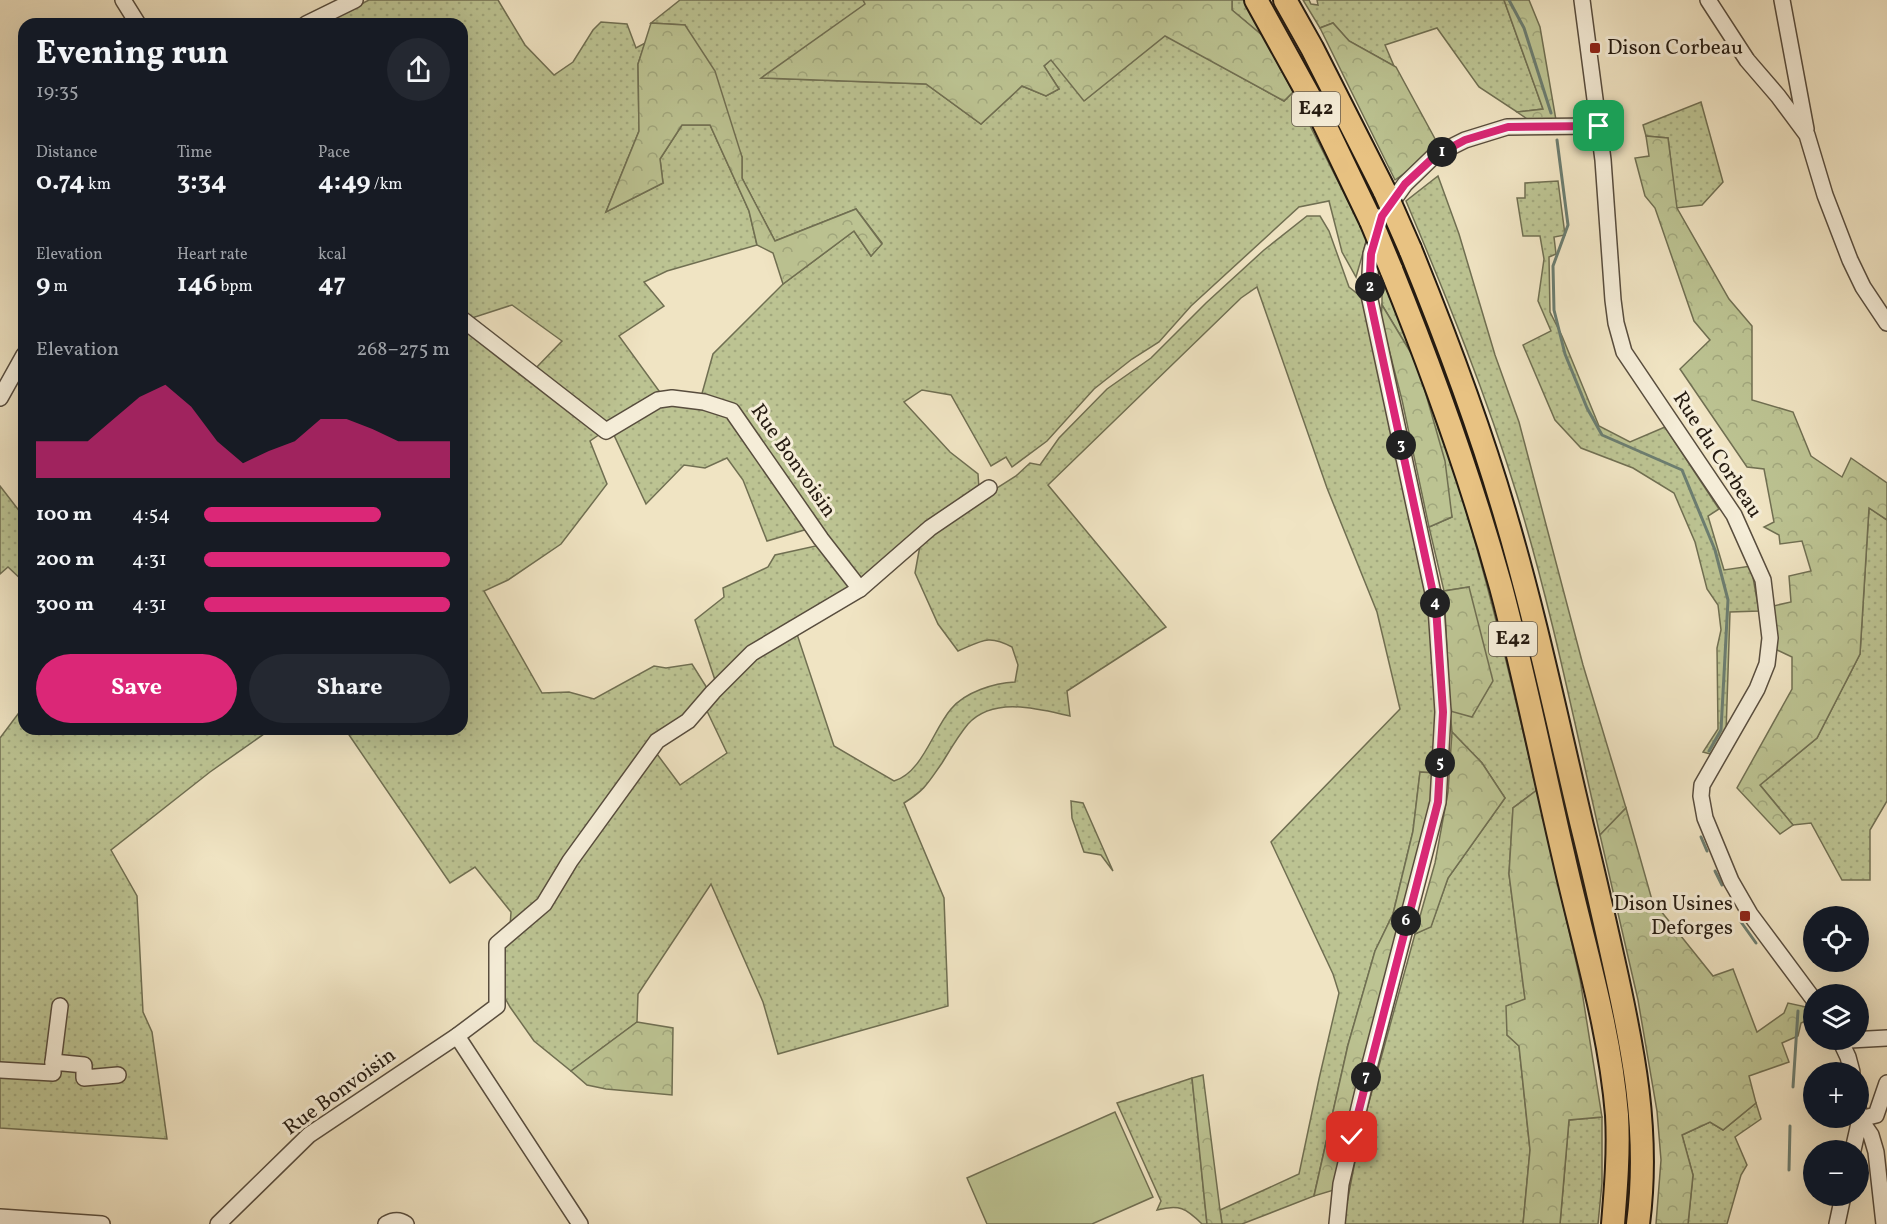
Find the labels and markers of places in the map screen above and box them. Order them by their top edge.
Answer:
place label: Dison Corbeau [1607,34,1743,63]
marker: Dison Corbeau [1588,41,1602,55]
pin [1573,100,1624,151]
pin: 1 [1427,137,1457,167]
pin: 2 [1355,272,1385,302]
pin: 3 [1386,430,1416,460]
pin: 4 [1420,588,1450,618]
pin: 5 [1425,748,1455,778]
place label: Dison Usines Deforges [1613,890,1733,943]
pin: 6 [1391,906,1421,936]
marker: Dison Usines Deforges [1738,909,1752,923]
pin: 7 [1351,1062,1381,1092]
pin [1326,1111,1377,1162]

